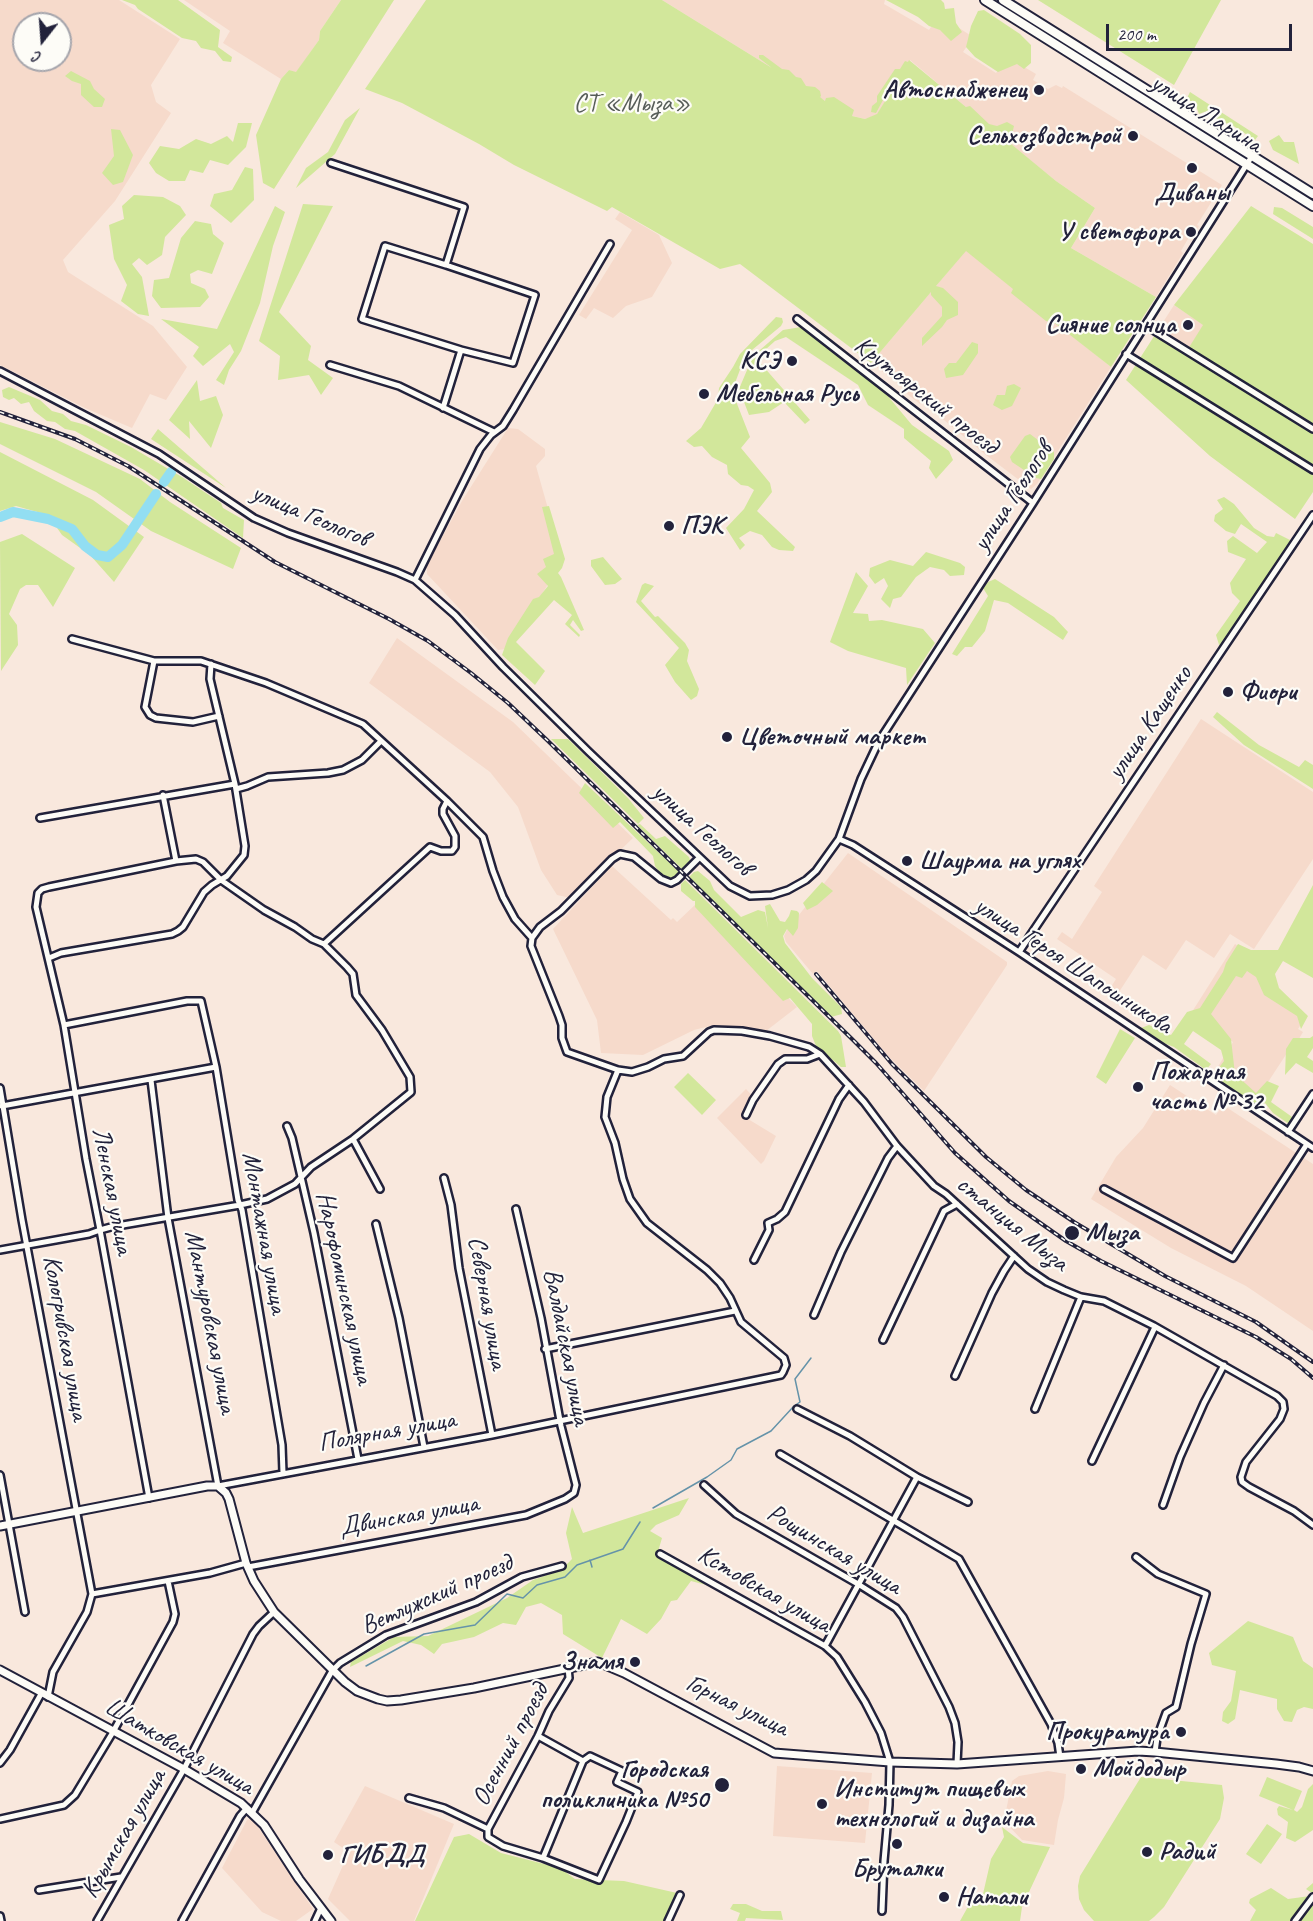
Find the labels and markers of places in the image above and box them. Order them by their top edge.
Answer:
place label: Автоснабженец [883,74,1027,106]
marker: Автоснабженец [1032,83,1046,97]
place label: Сельхозводстрой [967,120,1121,152]
marker: Сельхозводстрой [1126,129,1140,143]
marker: Диваны [1185,161,1199,175]
place label: Диваны [1154,177,1230,209]
place label: У светофора [1058,216,1179,248]
marker: У светофора [1184,225,1198,239]
place label: Сияние солнца [1046,309,1176,341]
marker: Сияние солнца [1181,318,1195,332]
place label: КСЭ [740,345,780,377]
marker: КСЭ [785,354,799,368]
place label: Мебельная Русь [716,378,859,410]
marker: Мебельная Русь [697,387,711,401]
place label: ПЭК [681,510,723,542]
marker: ПЭК [662,519,676,533]
place label: Фиори [1240,676,1296,708]
marker: Фиори [1221,685,1235,699]
place label: Цветочный маркет [739,721,924,753]
marker: Цветочный маркет [720,730,734,744]
place label: Шаурма на углях [919,845,1080,877]
marker: Шаурма на углях [900,854,914,868]
place label: Пожарная часть № 32 [1150,1056,1263,1118]
marker: Пожарная часть № 32 [1131,1080,1145,1094]
place label: Мыза [1086,1217,1139,1249]
marker: Мыза [1063,1224,1081,1242]
place label: Знамя [560,1646,623,1678]
marker: Знамя [628,1655,642,1669]
place label: Прокуратура [1046,1716,1169,1748]
marker: Прокуратура [1174,1725,1188,1739]
place label: Мойдодыр [1093,1753,1185,1785]
place label: Городская поликлиника №50 [540,1754,708,1816]
marker: Мойдодыр [1074,1762,1088,1776]
place label: Институт пищевых технологий и дизайна [834,1773,1033,1834]
marker: Городская поликлиника №50 [713,1776,731,1794]
marker: Институт пищевых технологий и дизайна [815,1797,829,1811]
place label: Радий [1159,1836,1216,1868]
marker: Бруталки [890,1837,904,1851]
place label: ГИБДД [340,1839,424,1871]
marker: Радий [1140,1845,1154,1859]
marker: ГИБДД [321,1848,335,1862]
place label: Бруталки [852,1853,942,1885]
place label: Натали [956,1881,1027,1913]
marker: Натали [937,1890,951,1904]

